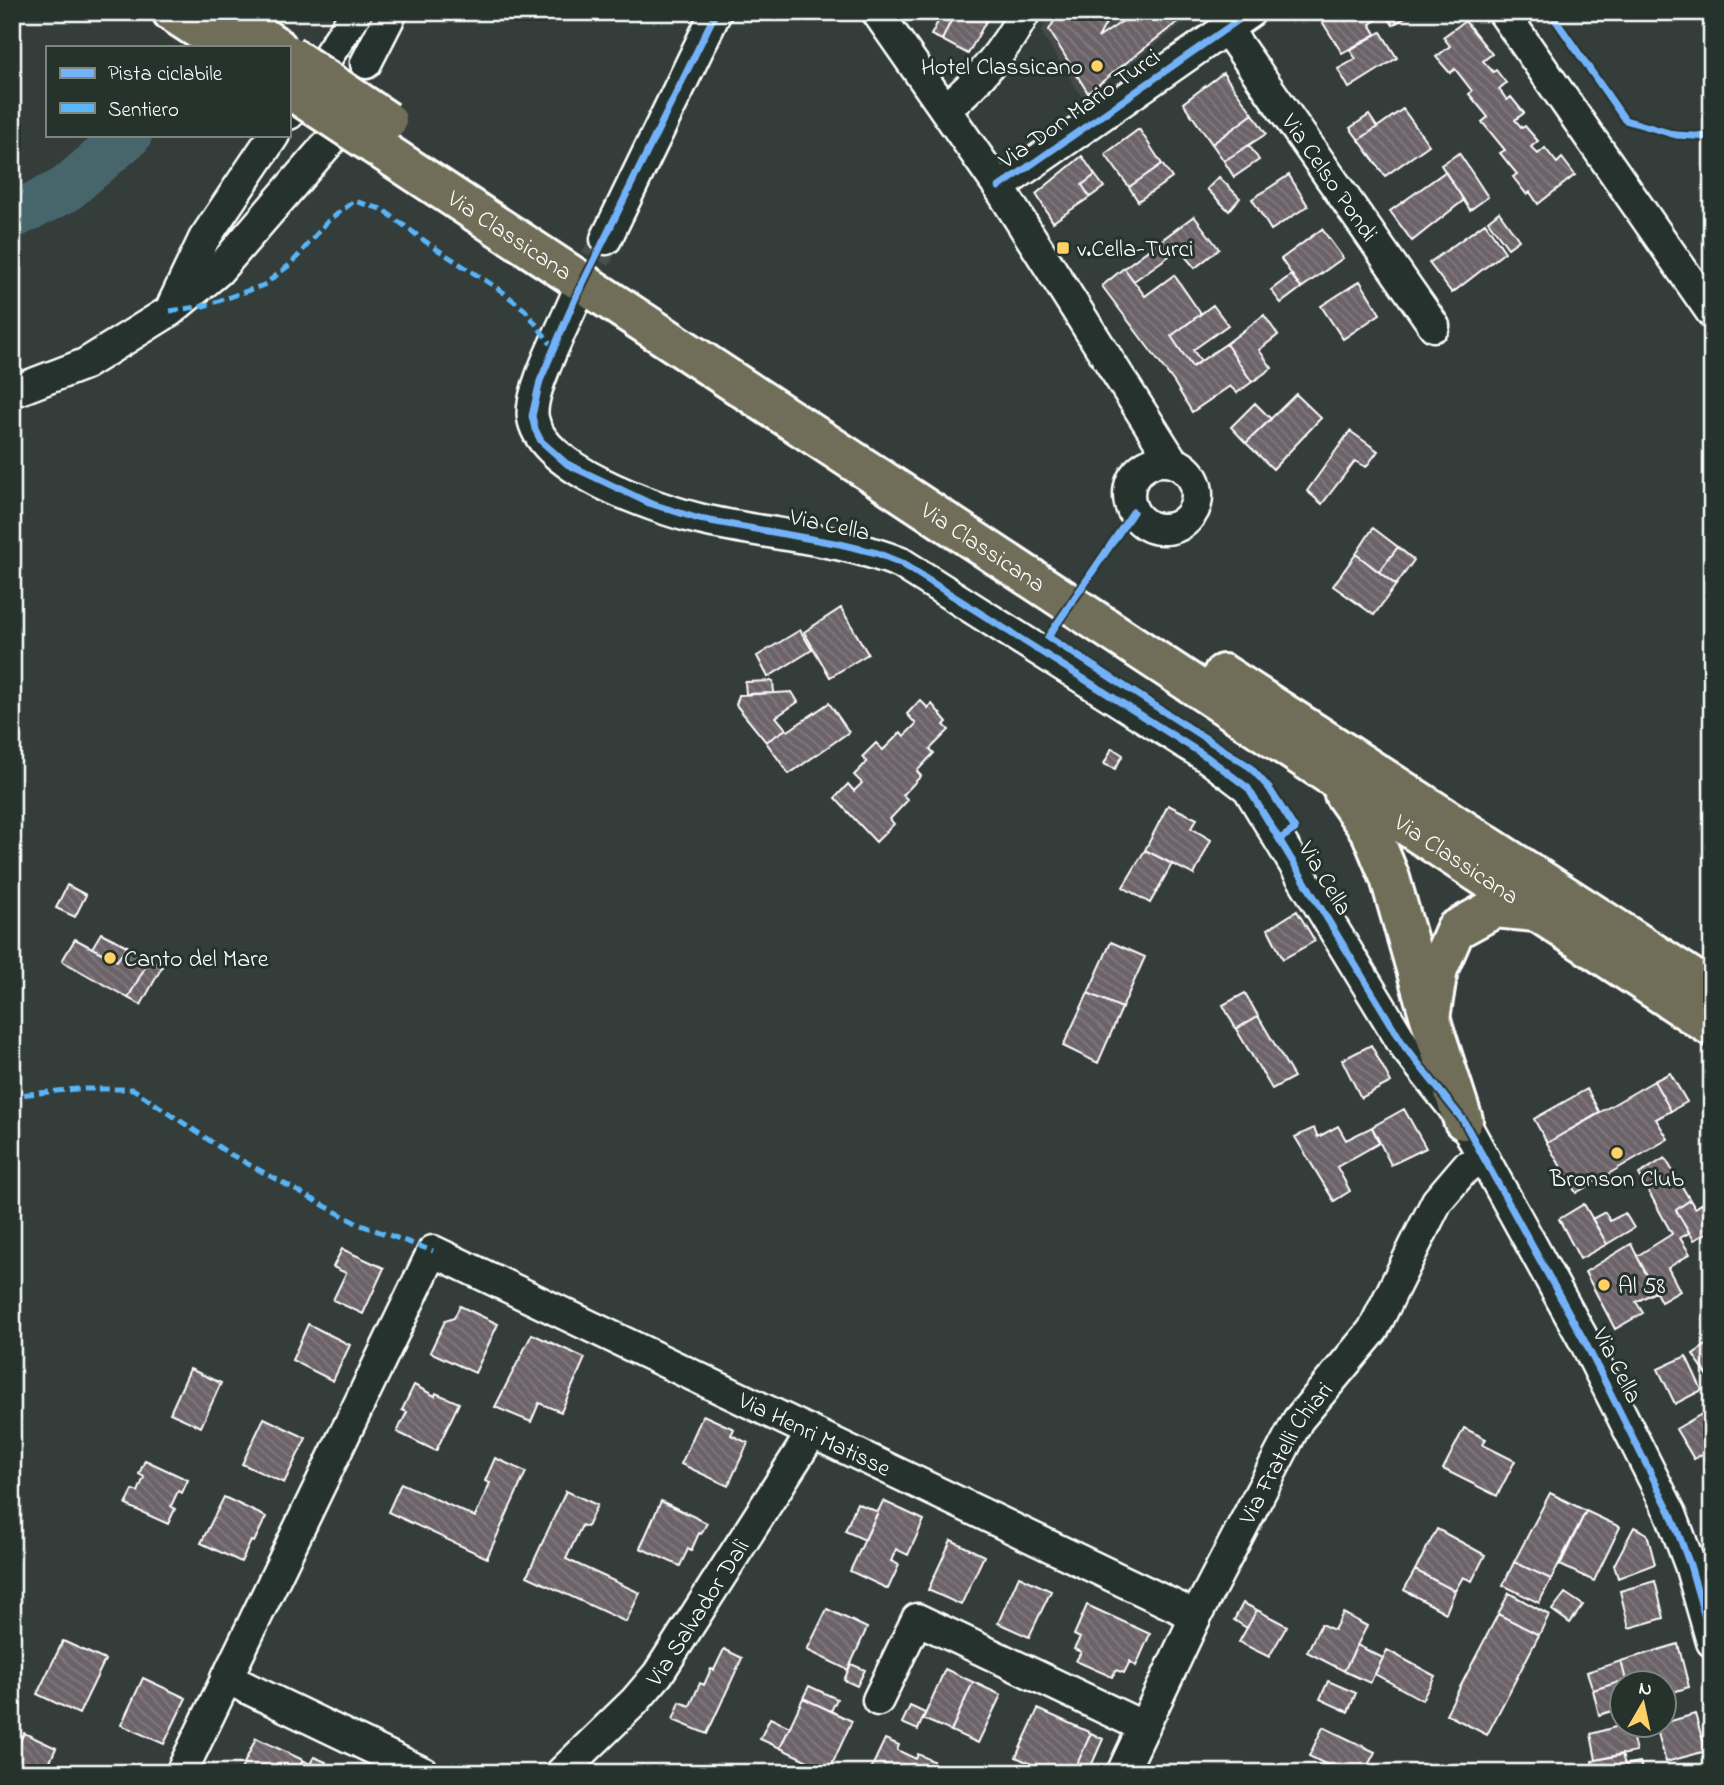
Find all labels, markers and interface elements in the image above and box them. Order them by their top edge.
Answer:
street label: Via Don Mario Turci [992,41,1168,179]
legend [46,46,290,136]
place label: Hotel Classicano [921,51,1083,86]
marker: Hotel Classicano [1089,58,1105,74]
text: Pista ciclabile [108,60,223,90]
text: Sentiero [108,96,179,126]
street label: Via Celso Pondi [1271,107,1385,250]
street label: Via Classicana [438,182,578,291]
place label: v.Cella-Turci [1077,233,1194,268]
marker: v.Cella-Turci [1055,240,1071,256]
street label: Via Classicana [912,494,1052,603]
street label: Via Cella [785,501,873,552]
street label: Via Classicana [1385,806,1525,915]
street label: Via Cella [1288,835,1360,923]
place label: Canto del Mare [124,943,269,978]
marker: Canto del Mare [102,950,118,966]
marker: Bronson Club [1609,1145,1625,1161]
place label: Bronson Club [1549,1163,1684,1198]
place label: Al 58 [1618,1270,1666,1305]
marker: Al 58 [1596,1277,1612,1293]
street label: Via Cella [1581,1321,1650,1410]
street label: Via Fratelli Chiari [1231,1375,1343,1532]
street label: Via Henri Matisse [731,1384,896,1488]
street label: Via Salvador Dalì [639,1533,760,1696]
north arrow [1608,1670,1678,1740]
text: N [1637,1675,1654,1704]

